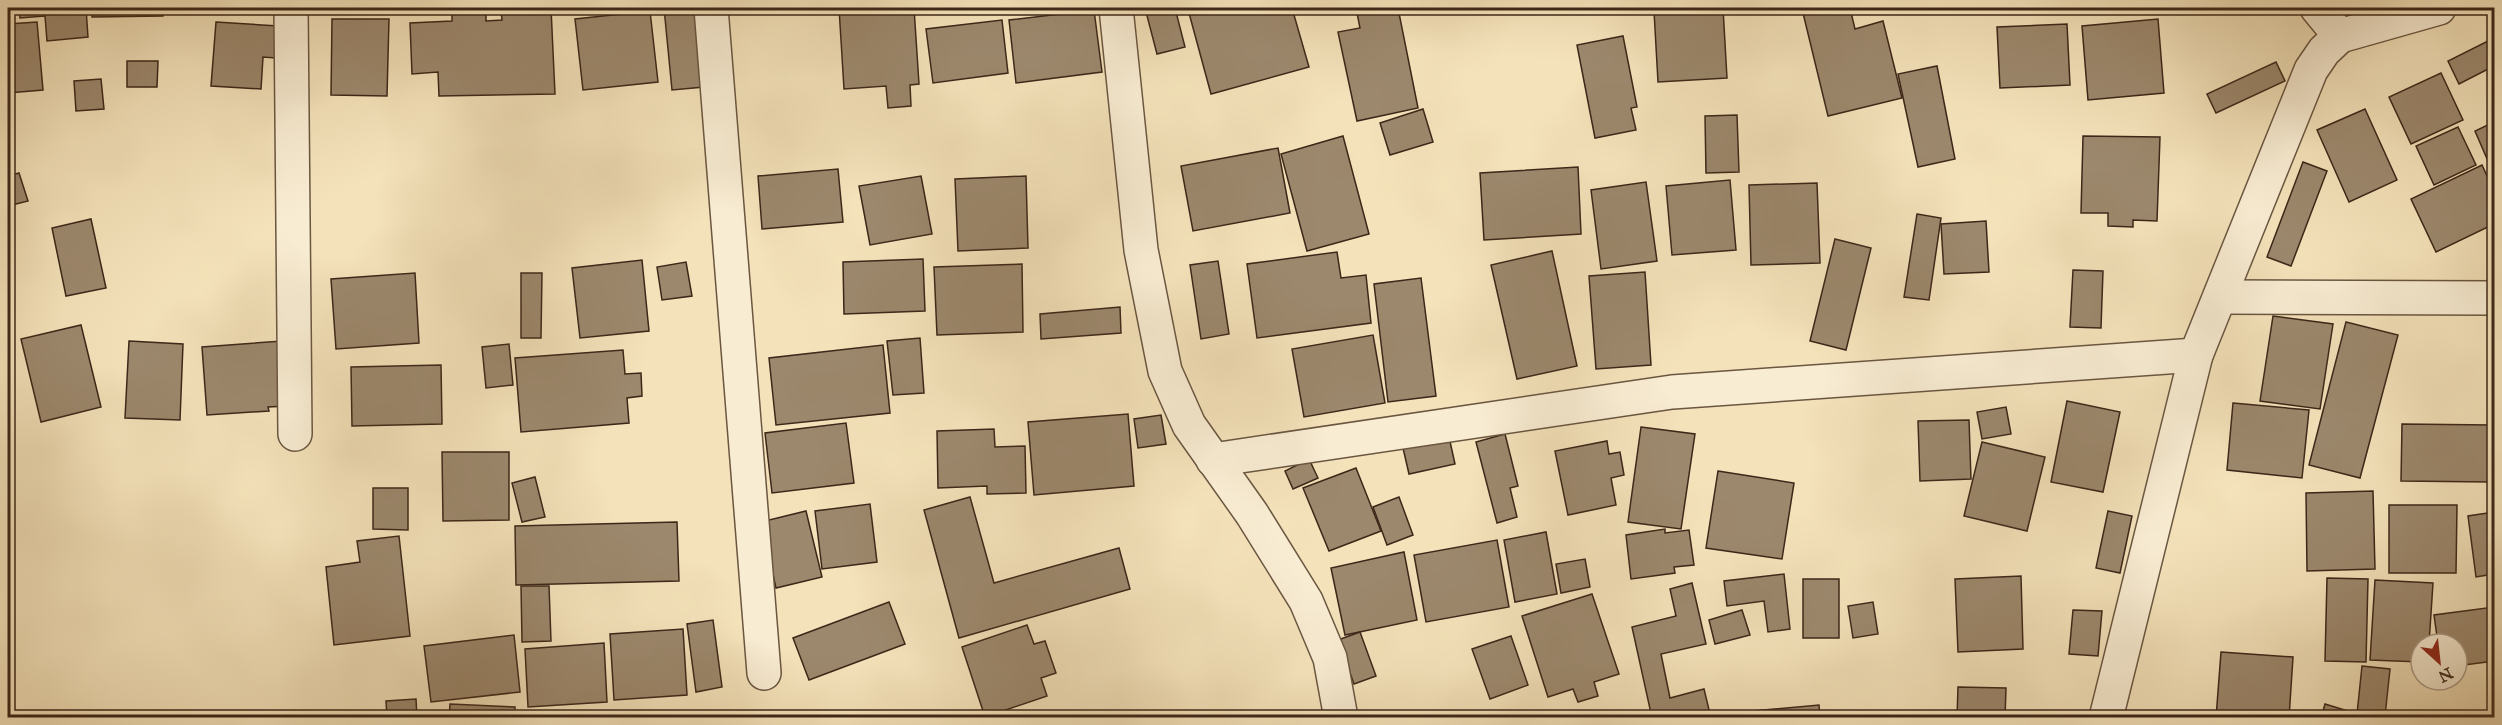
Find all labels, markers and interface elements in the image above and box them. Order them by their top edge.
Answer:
north arrow [2409,632,2469,692]
text: N [2435,663,2456,687]

